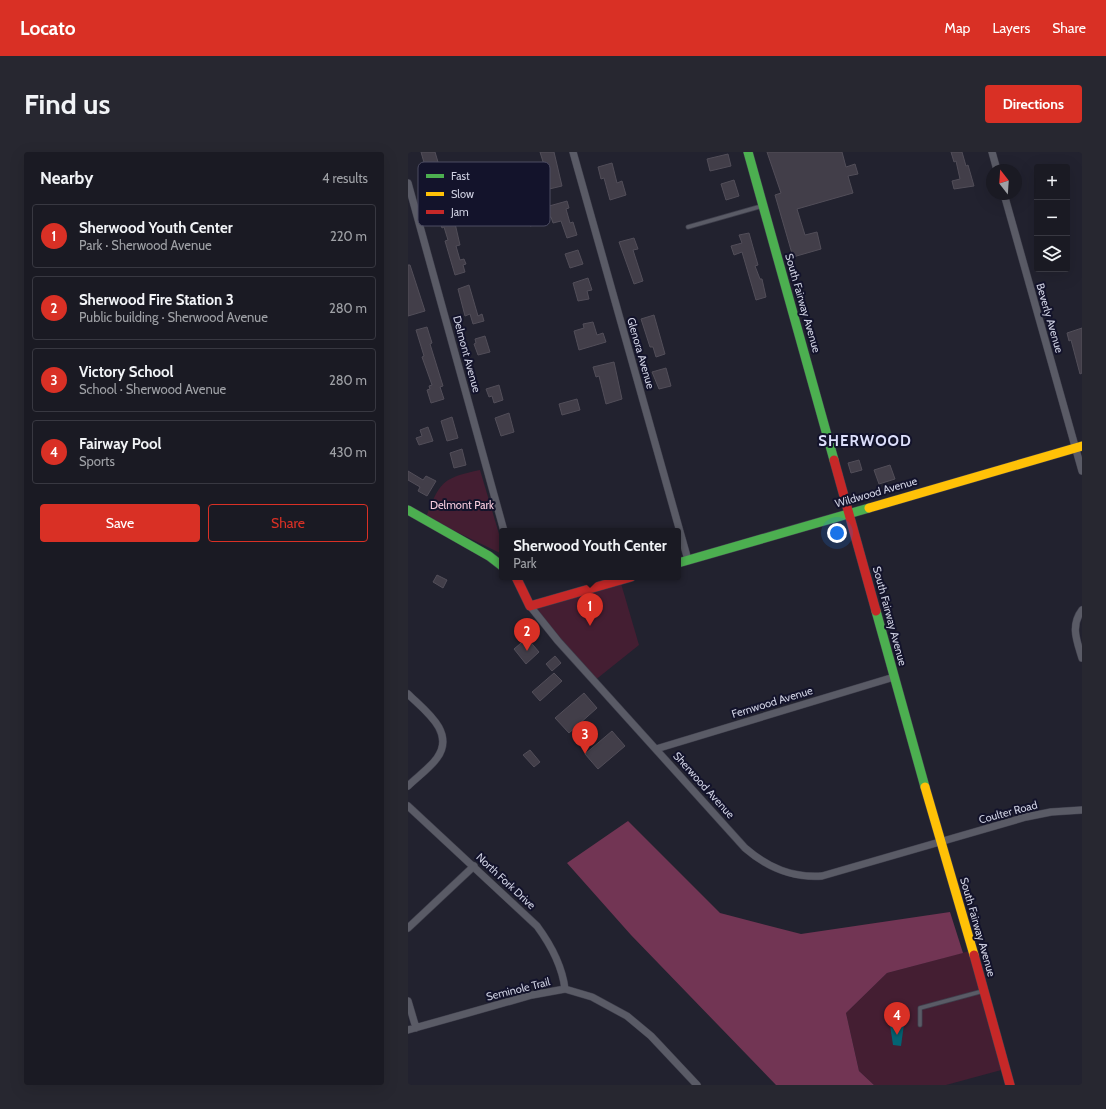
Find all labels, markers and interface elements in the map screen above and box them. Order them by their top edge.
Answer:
text: Locato [20,17,76,40]
text: Map [945,19,970,37]
text: Layers [992,19,1030,37]
text: Share [1052,19,1086,37]
button: Directions [985,85,1082,123]
text: Find us [24,87,110,121]
legend [418,162,550,226]
north arrow [986,164,1022,200]
map controls [1034,164,1070,272]
button: + [1034,164,1070,200]
text: Nearby [40,168,93,188]
text: Fast [451,169,470,183]
text: 4 results [322,170,368,186]
text: Slow [451,187,474,201]
button: − [1034,200,1070,236]
text: Jam [450,205,469,219]
text: Sherwood Youth Center [79,219,233,237]
text: 1 [52,228,56,244]
text: 220 m [330,228,367,244]
button: layers [1034,236,1070,272]
text: Park · Sherwood Avenue [79,237,212,253]
street label: South Fairway Avenue [782,252,824,355]
street label: Beverly Avenue [1033,281,1067,355]
text: Sherwood Fire Station 3 [79,291,234,309]
text: 2 [51,300,57,316]
text: 280 m [329,300,367,316]
text: Public building · Sherwood Avenue [79,309,268,325]
street label: Delmont Avenue [450,314,484,394]
street label: Glenora Avenue [624,316,658,391]
text: Victory School [79,363,174,381]
text: 3 [50,372,58,388]
text: 280 m [329,372,367,388]
text: School · Sherwood Avenue [79,381,226,397]
district label: SHERWOOD [818,432,912,450]
text: Fairway Pool [79,435,162,453]
text: 4 [50,444,58,460]
text: 430 m [329,444,367,460]
text: Sports [79,453,115,469]
street label: Wildwood Avenue [833,473,919,510]
park label: Delmont Park [430,498,494,512]
button: Save [40,504,200,542]
button: Share [208,504,368,542]
your location [827,523,847,543]
popup [499,528,681,580]
text: Sherwood Youth Center [513,537,667,555]
text: Park [513,555,537,571]
street label: South Fairway Avenue [870,565,910,668]
pin: 1 [577,593,603,626]
pin: 2 [514,618,540,651]
street label: Fernwood Avenue [730,683,815,721]
pin: 3 [572,721,598,754]
street label: Sherwood Avenue [670,749,738,822]
street label: Coulter Road [977,797,1039,827]
street label: North Fork Drive [473,850,539,912]
street label: South Fairway Avenue [957,876,999,979]
street label: Seminole Trail [485,974,552,1004]
pin: 4 [884,1002,910,1035]

